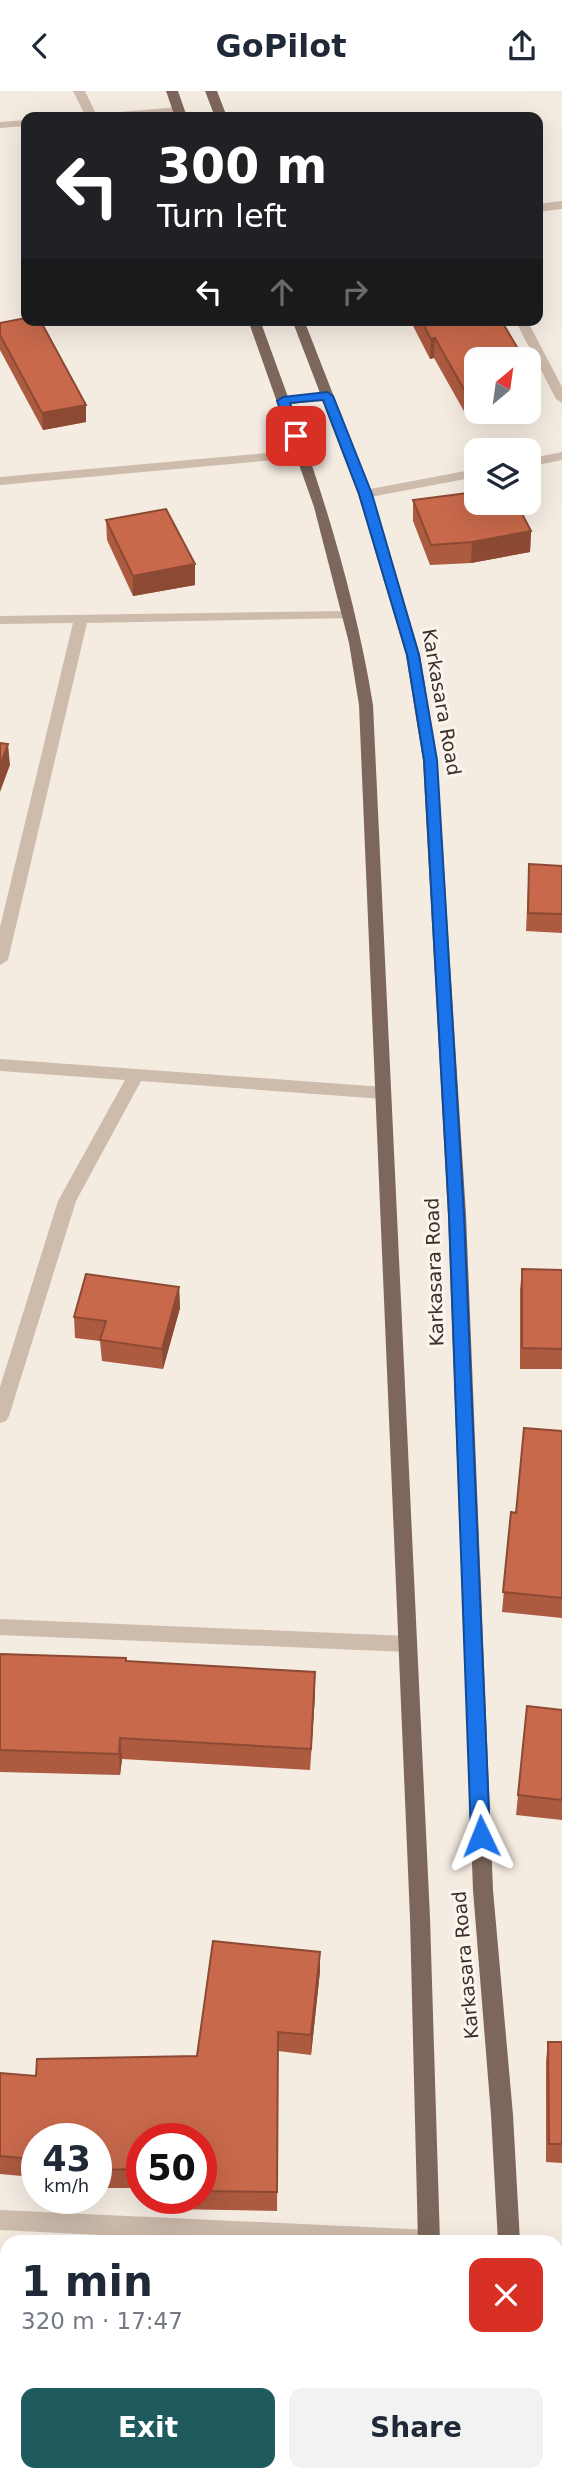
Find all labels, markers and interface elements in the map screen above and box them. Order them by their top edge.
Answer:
icon: back [21,27,59,65]
text: GoPilot [216,27,346,65]
icon: share [503,27,541,65]
text: 300 m [157,138,327,195]
icon: left [42,140,133,231]
text: Turn left [157,197,287,235]
icon: left [190,273,228,311]
icon: ahead [263,273,301,311]
icon: right [336,273,374,311]
north arrow [464,347,541,423]
map controls [464,347,541,515]
pin [266,406,326,466]
icon: arrive [277,417,315,455]
button: layers [464,438,541,515]
street label: Karkasara Road [418,627,466,777]
street label: Karkasara Road [420,1197,448,1347]
position arrow [444,1799,518,1873]
street label: Karkasara Road [448,1890,482,2040]
speed limit sign: 50 [126,2123,217,2214]
text: 43 [42,2139,91,2179]
text: km/h [44,2175,89,2196]
text: 1 min [21,2257,153,2306]
button: close [469,2258,543,2332]
text: 320 m · 17:47 [21,2308,183,2334]
button: Exit [21,2388,275,2468]
button: Share [289,2388,543,2468]

